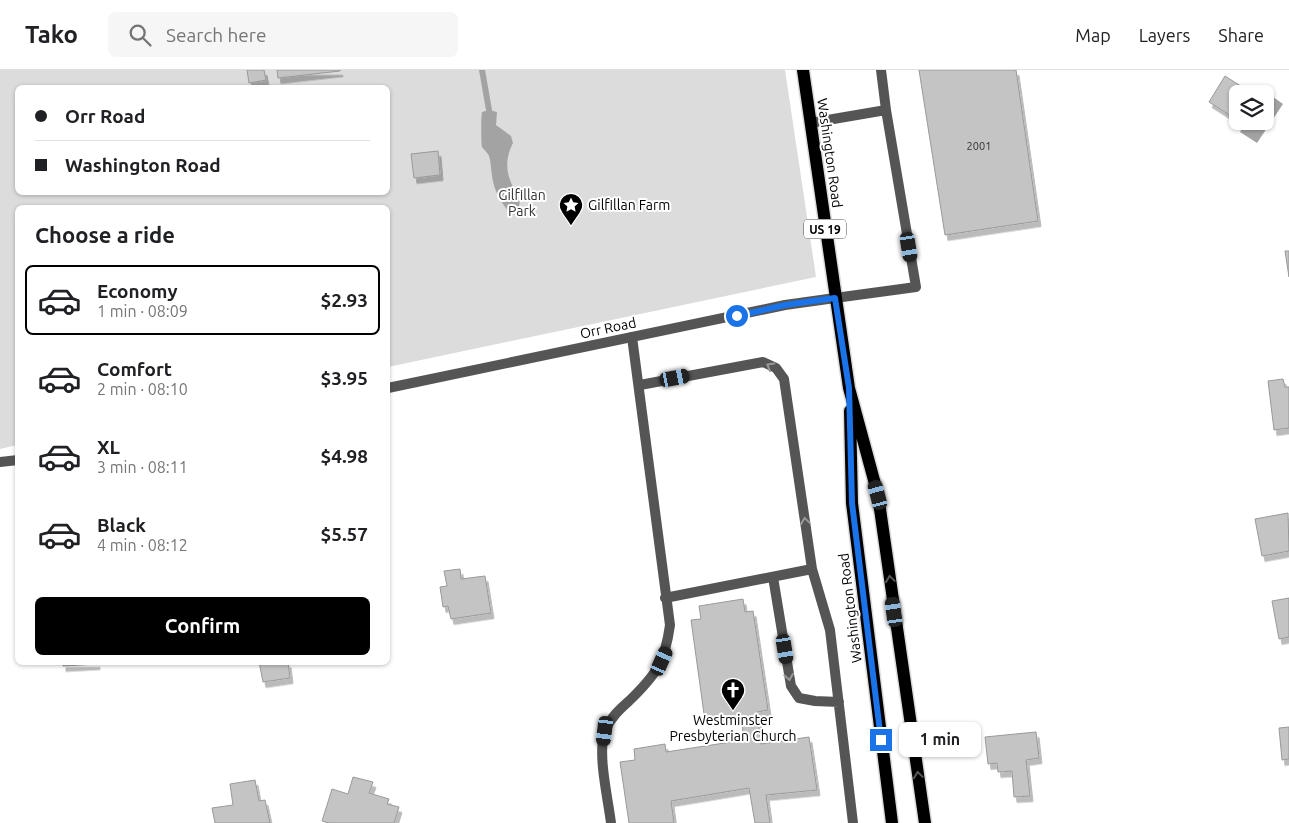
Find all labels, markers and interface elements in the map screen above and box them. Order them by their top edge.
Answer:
search box [108,12,458,57]
text: Tako [25,21,78,48]
icon: search [126,21,154,49]
text: Search here [166,24,266,46]
text: Map [1075,25,1111,45]
text: Layers [1139,25,1190,45]
text: Share [1218,25,1264,45]
map controls [1229,85,1274,130]
button: layers [1229,85,1274,130]
street label: Washington Road [814,97,846,209]
text: Orr Road [65,105,145,127]
house number: 2001 [967,140,991,152]
text: Washington Road [65,154,221,176]
park label: Gilfillan Park [498,187,546,219]
place icon: Gilfillan Farm [558,192,584,226]
place label: Gilfillan Farm [588,197,670,213]
road number: US 19 [804,220,846,238]
text: Choose a ride [35,222,175,247]
car [899,231,918,263]
icon: car [37,278,82,323]
text: Economy [97,280,178,302]
text: $2.93 [320,289,368,311]
text: 1 min · 08:09 [97,302,188,320]
route start [726,305,748,327]
street label: Orr Road [578,314,638,342]
icon: car [37,356,82,401]
text: Comfort [97,358,172,380]
one-way arrow [767,363,776,373]
text: $3.95 [320,367,368,389]
car [658,368,691,388]
text: 2 min · 08:10 [97,380,188,398]
icon: car [37,434,82,479]
text: XL [97,436,120,458]
text: $4.98 [320,445,368,467]
text: 3 min · 08:11 [97,458,188,476]
car [866,479,889,511]
icon: car [37,512,82,557]
text: Black [97,514,146,536]
one-way arrow [800,516,811,524]
text: $5.57 [320,523,368,545]
text: 4 min · 08:12 [97,536,188,554]
street label: Washington Road [835,552,865,664]
one-way arrow [885,575,896,583]
car [884,596,903,628]
button: Confirm [35,597,370,655]
car [775,633,794,665]
car [649,644,674,678]
one-way arrow [784,672,794,681]
church icon: Westminster Presbyterian Church [720,677,746,711]
place label: Westminster Presbyterian Church [669,712,797,744]
car [595,715,614,747]
callout: 1 min [898,722,981,758]
route end [870,729,892,751]
text: 1 min [920,730,960,748]
one-way arrow [913,770,924,778]

